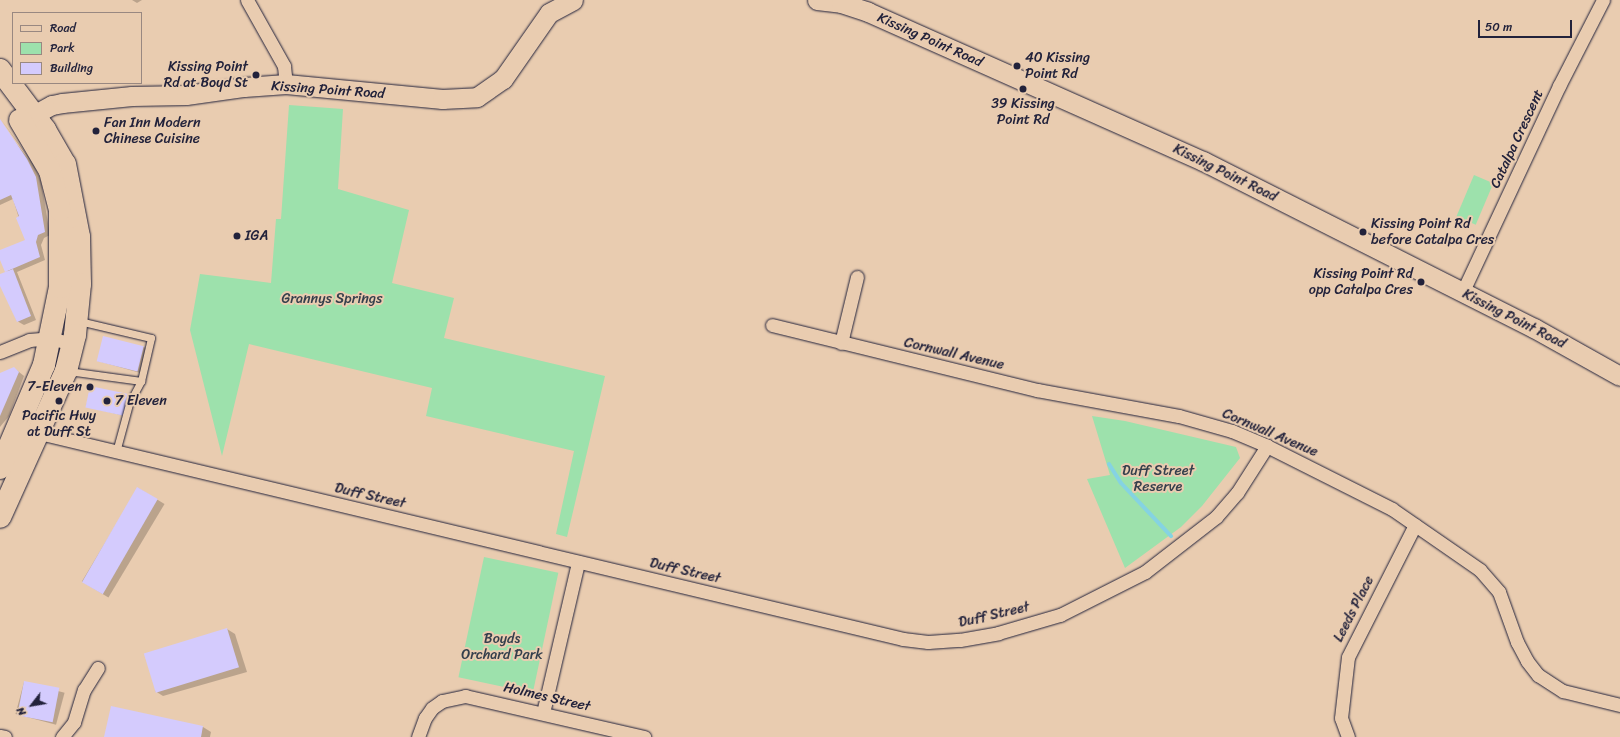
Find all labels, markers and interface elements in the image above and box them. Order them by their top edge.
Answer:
street label: Kissing Point Road [874,9,986,71]
legend [12,12,142,84]
scale bar [1480,12,1574,38]
text: 50 m [1485,16,1512,38]
text: Road [50,17,76,39]
text: Park [50,37,75,59]
place label: 40 Kissing Point Rd [1025,50,1090,82]
text: Building [50,57,93,79]
place label: Kissing Point Rd at Boyd St [163,59,248,92]
marker: 40 Kissing Point Rd [1012,61,1022,71]
marker: Kissing Point Rd at Boyd St [251,70,261,80]
street label: Kissing Point Road [270,78,386,102]
marker: 39 Kissing Point Rd [1018,84,1028,94]
street label: Catalpa Crescent [1487,87,1547,191]
place label: 39 Kissing Point Rd [991,96,1055,128]
place label: Fan Inn Modern Chinese Cuisine [104,115,201,148]
marker: Fan Inn Modern Chinese Cuisine [91,126,101,136]
street label: Kissing Point Road [1170,140,1280,206]
place label: Kissing Point Rd before Catalpa Cres [1371,216,1494,248]
marker: Kissing Point Rd before Catalpa Cres [1358,227,1368,237]
place label: IGA [245,228,268,244]
marker: IGA [232,231,242,241]
place label: Kissing Point Rd opp Catalpa Cres [1308,266,1413,298]
marker: Kissing Point Rd opp Catalpa Cres [1416,277,1426,287]
street label: Kissing Point Road [1459,286,1569,352]
park label: Grannys Springs [282,291,382,307]
street label: Cornwall Avenue [902,334,1006,374]
place label: 7-Eleven [27,379,82,395]
marker: 7-Eleven [85,382,95,392]
place label: 7 Eleven [115,393,167,409]
marker: Pacific Hwy at Duff St [54,396,64,406]
marker: 7 Eleven [102,396,112,406]
street label: Cornwall Avenue [1220,405,1320,461]
place label: Pacific Hwy at Duff St [22,408,96,440]
park label: Duff Street Reserve [1122,463,1194,496]
street label: Duff Street [333,480,407,512]
street label: Duff Street [648,555,722,587]
street label: Leeds Place [1330,573,1378,645]
street label: Duff Street [957,599,1031,631]
park label: Boyds Orchard Park [461,631,543,664]
street label: Holmes Street [502,679,592,715]
north arrow [12,685,52,725]
text: N [11,703,31,720]

